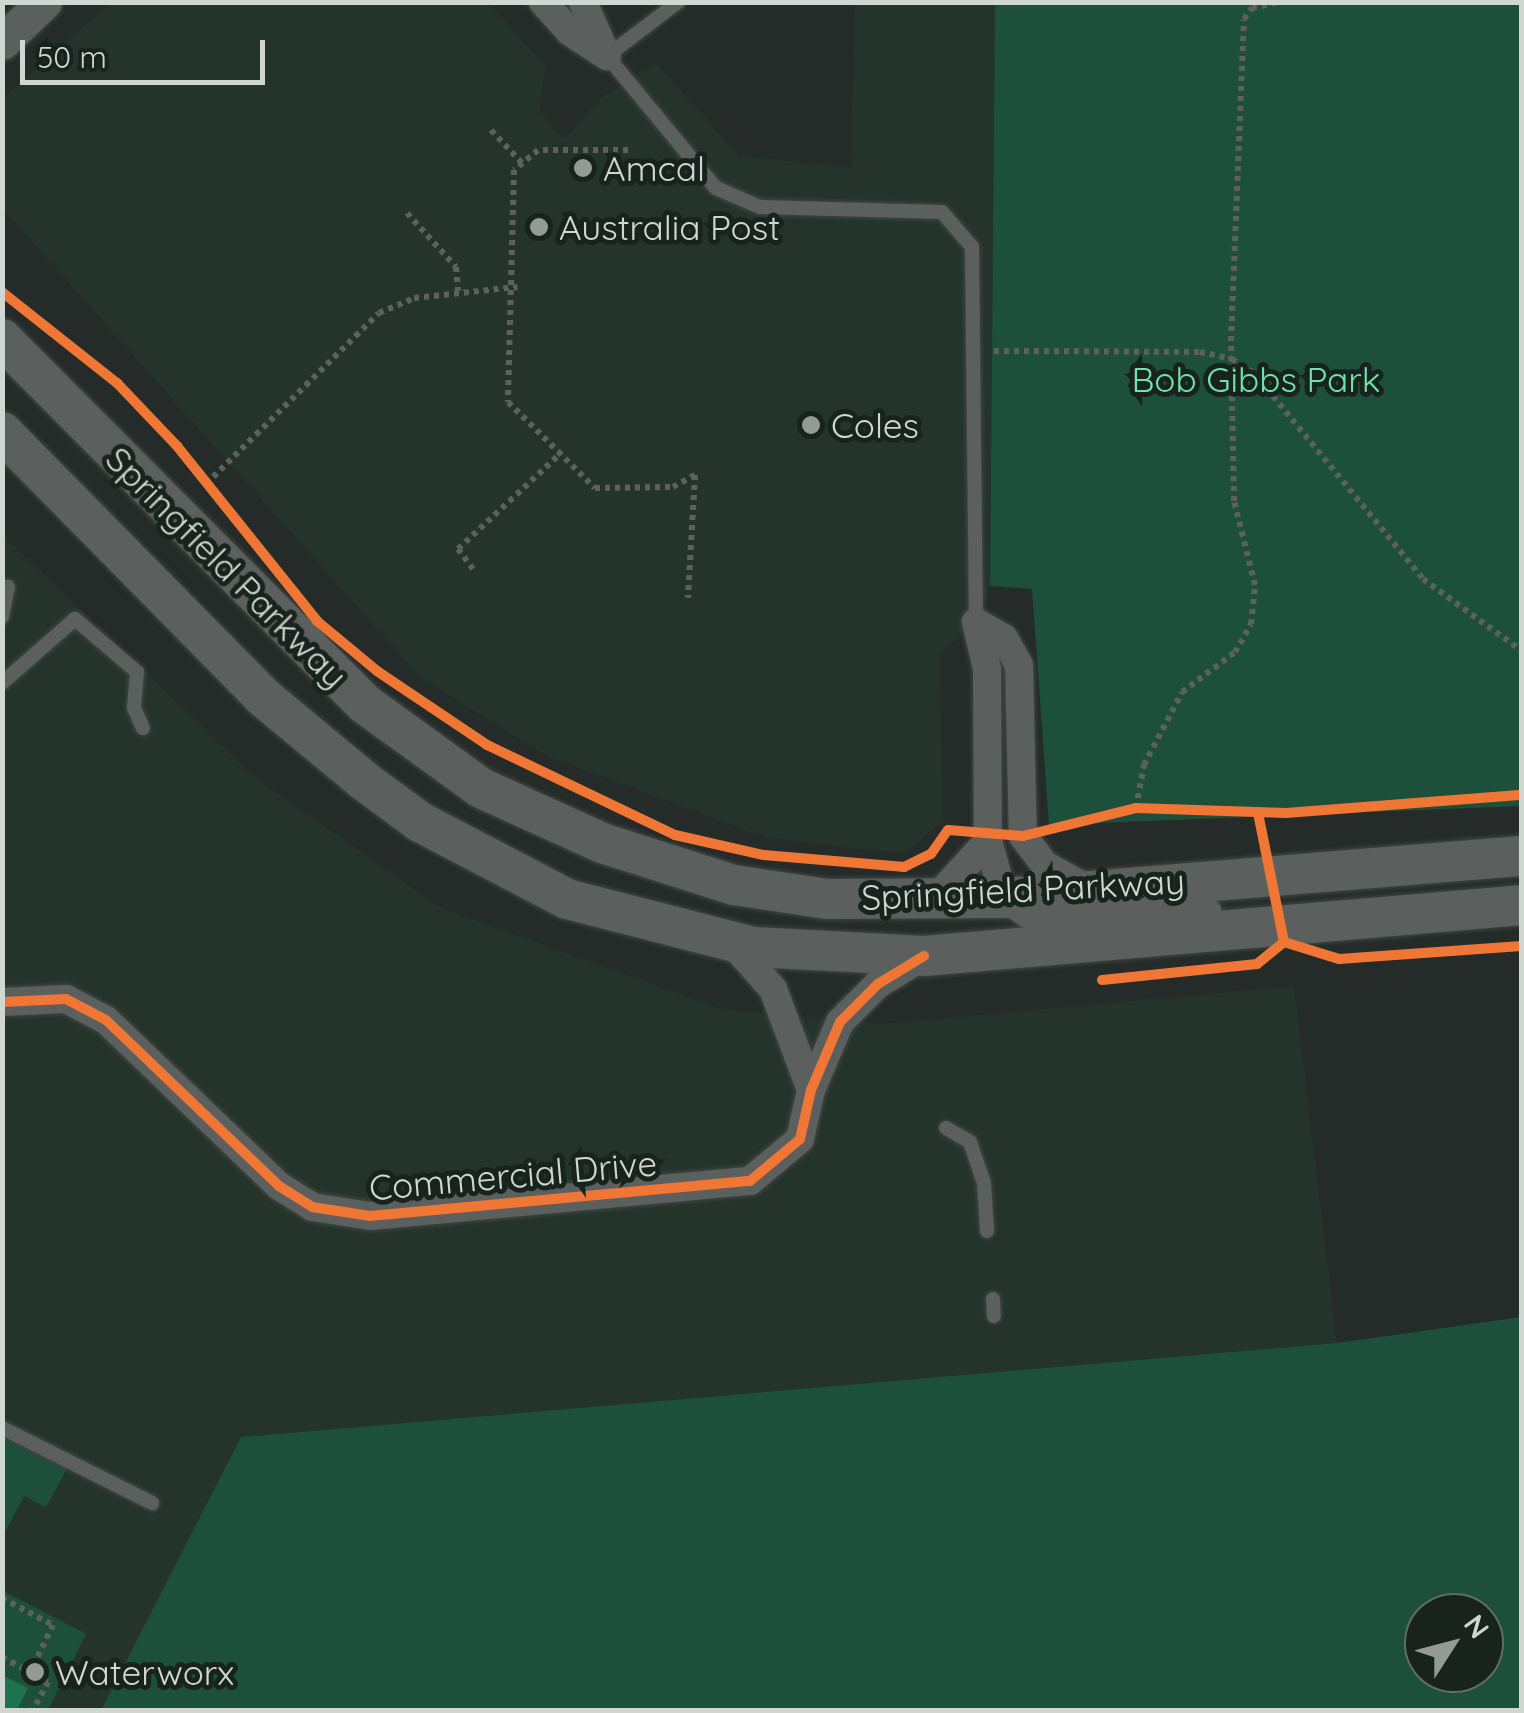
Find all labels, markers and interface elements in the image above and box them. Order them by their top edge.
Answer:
scale bar [25,20,270,82]
text: 50 m [37,38,107,76]
place label: Amcal [603,147,705,189]
marker: Amcal [572,157,594,179]
place label: Australia Post [559,206,780,248]
marker: Australia Post [528,216,550,238]
park label: Bob Gibbs Park [1132,358,1380,400]
place label: Coles [831,404,919,446]
marker: Coles [800,414,822,436]
street label: Springfield Parkway [98,438,356,696]
street label: Springfield Parkway [860,860,1186,918]
street label: Commercial Drive [367,1141,659,1209]
north arrow [1404,1593,1504,1693]
text: N [1457,1608,1497,1645]
place label: Waterworx [55,1651,234,1693]
marker: Waterworx [24,1661,46,1683]

